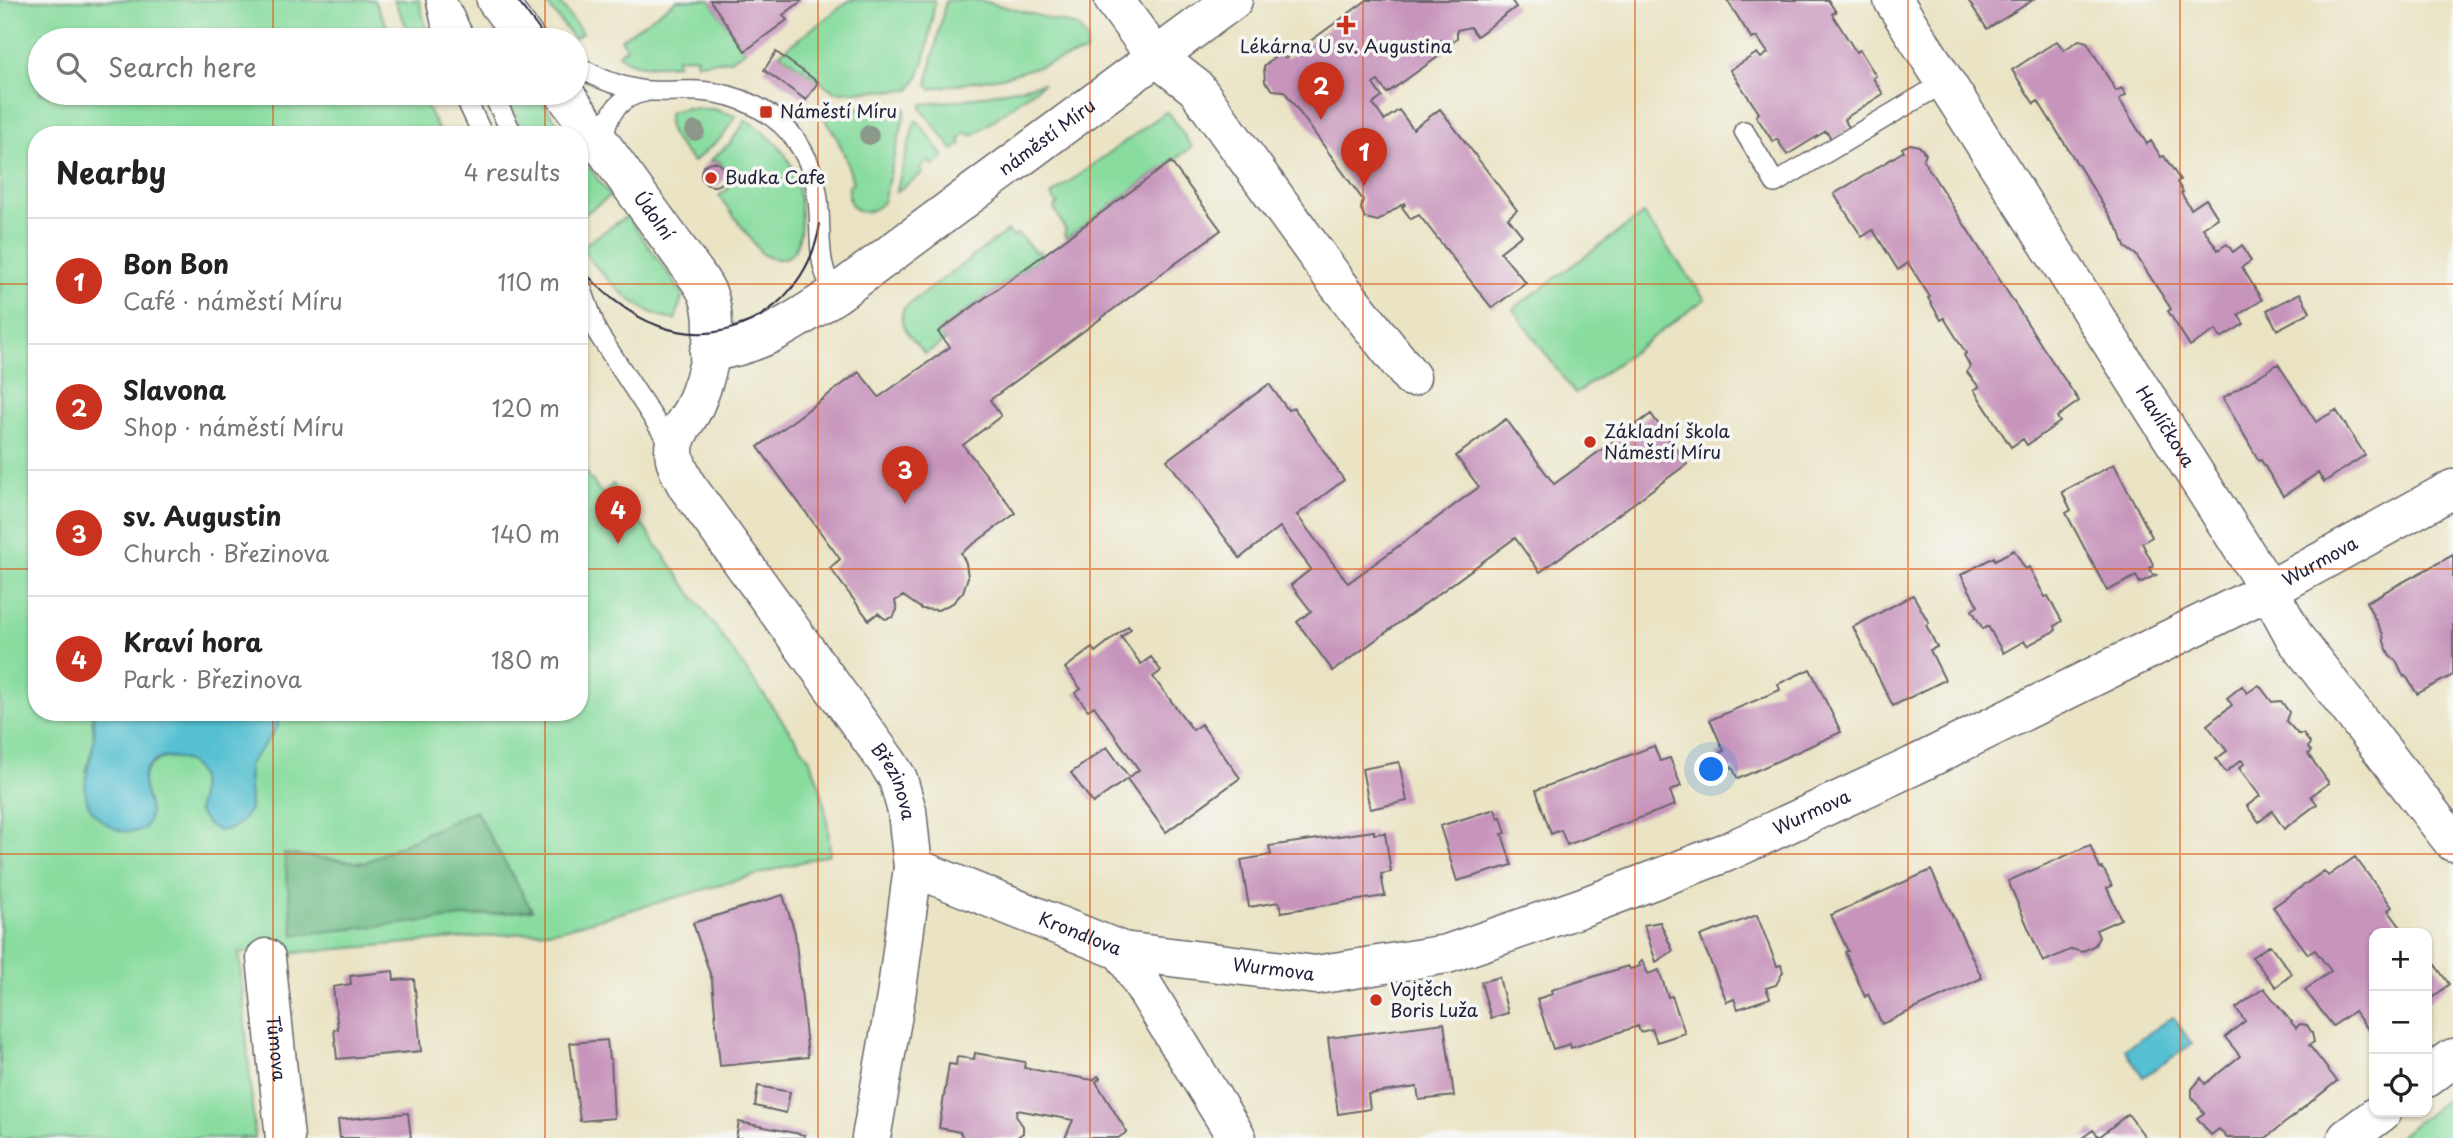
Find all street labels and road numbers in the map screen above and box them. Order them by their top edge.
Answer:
street label: náměstí Míru [992,91,1100,181]
street label: Údolní [628,185,682,245]
street label: Havlíčkova [2130,380,2202,472]
street label: Wurmova [2277,529,2362,592]
street label: Březinova [865,736,923,821]
street label: Wurmova [1768,782,1854,841]
street label: Krondlova [1035,904,1126,962]
street label: Wurmova [1231,950,1316,987]
street label: Tůmova [260,1014,294,1082]

